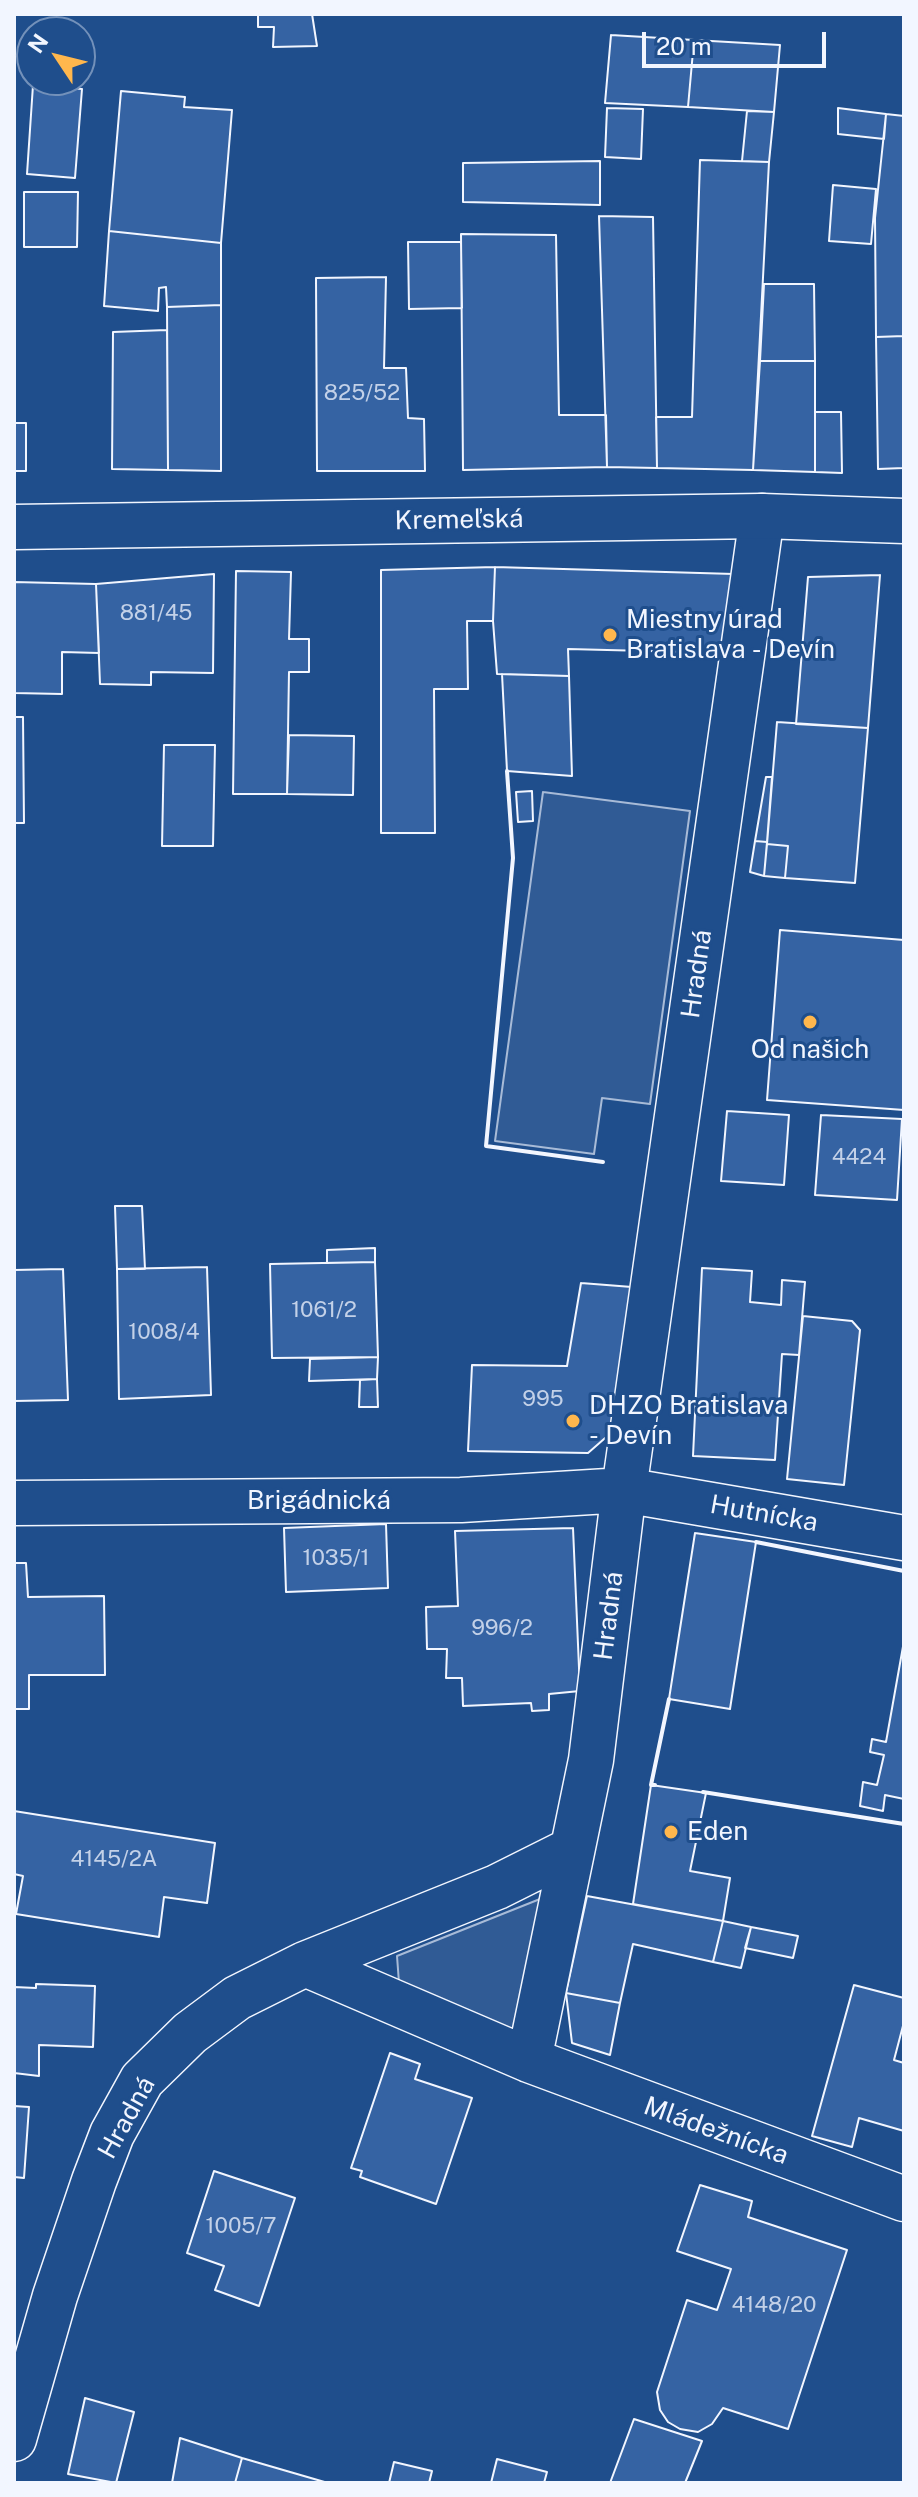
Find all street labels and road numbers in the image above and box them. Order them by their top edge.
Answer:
street label: Kremeľská [394,503,524,537]
street label: Hradná [675,928,719,1020]
street label: Brigádnická [247,1485,391,1517]
street label: Hutnícka [708,1489,820,1539]
street label: Hradná [588,1570,630,1662]
street label: Hradná [92,2072,162,2164]
street label: Mládežnícka [640,2090,792,2172]

